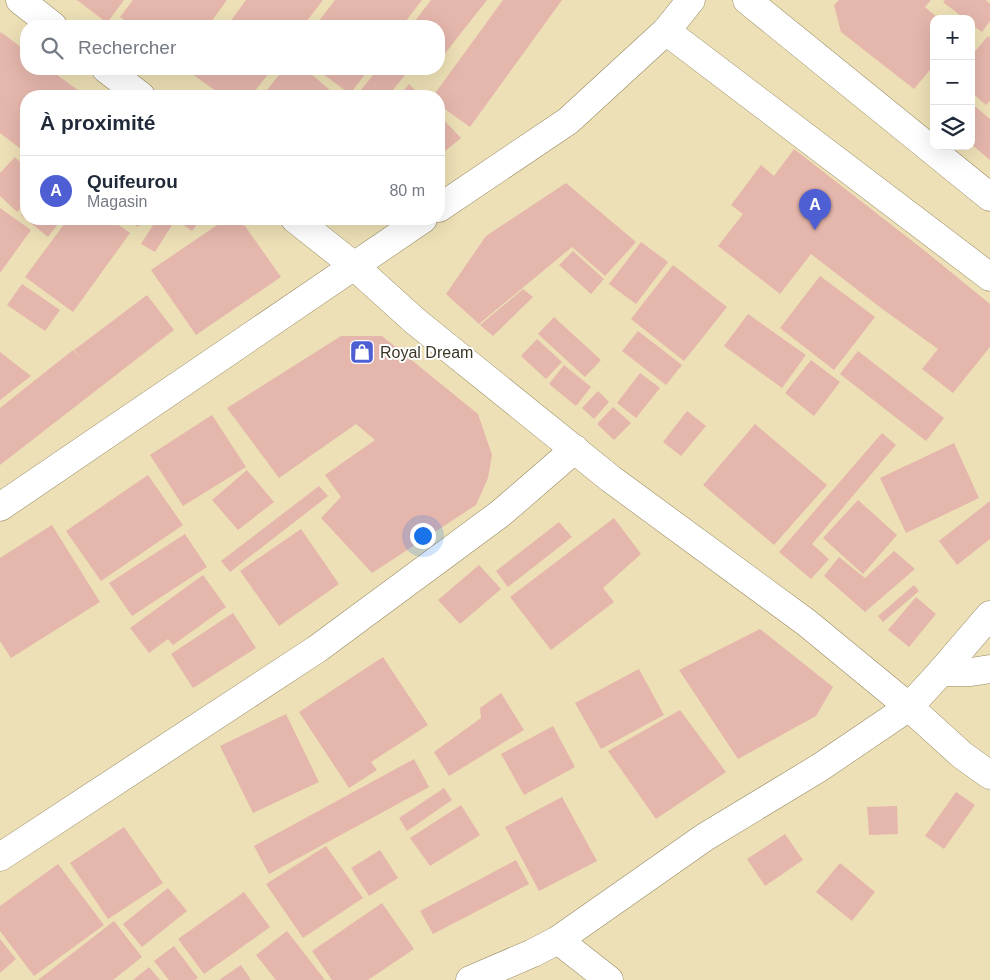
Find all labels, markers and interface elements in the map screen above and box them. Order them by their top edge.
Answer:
map controls [930,15,975,150]
button: + [930,15,975,60]
search box [20,20,445,75]
icon: search [38,34,66,62]
text: Rechercher [78,37,176,58]
button: − [930,60,975,105]
button: layers [930,105,975,150]
text: À proximité [40,111,156,134]
text: Quifeurou [87,171,178,192]
text: A [50,182,62,199]
text: 80 m [389,182,425,199]
pin: A [799,189,831,230]
text: Magasin [87,193,147,210]
shop icon: Royal Dream [349,339,375,365]
place label: Royal Dream [380,344,473,361]
your location [410,523,436,549]

